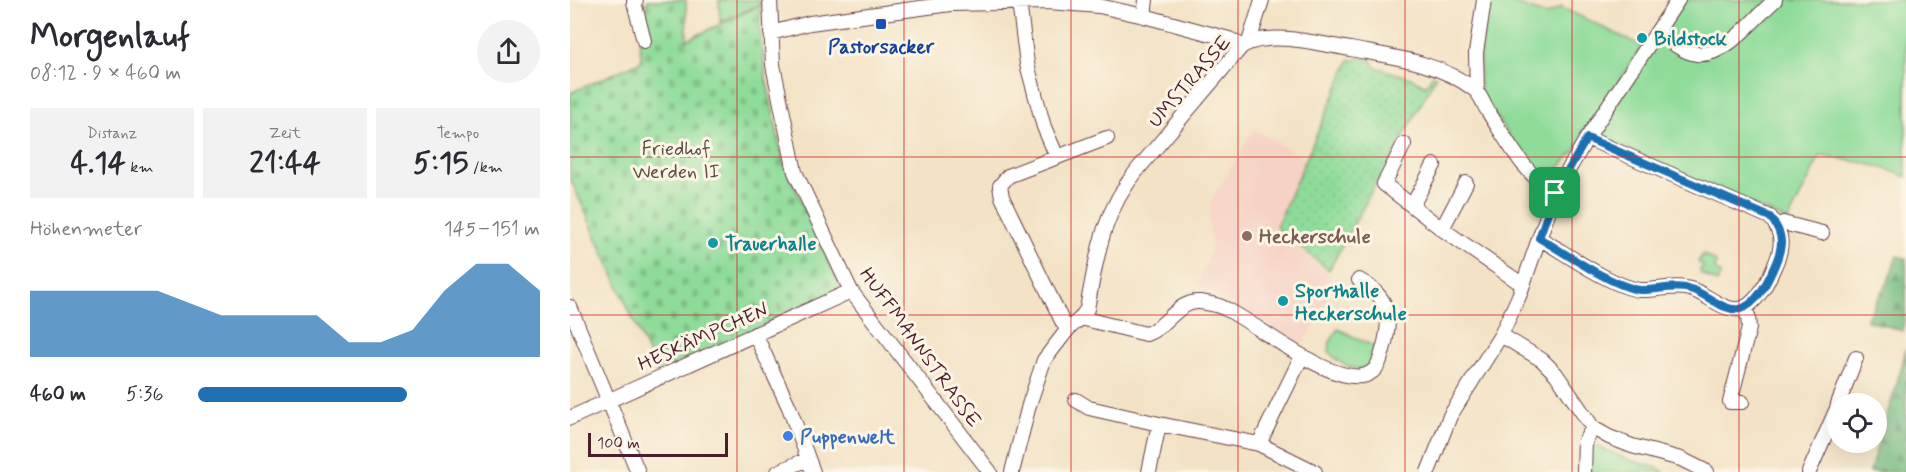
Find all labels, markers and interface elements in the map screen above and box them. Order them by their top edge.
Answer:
text: Morgenlauf [30,15,190,59]
marker: Pastorsacker [874,17,888,31]
button: share [477,20,540,83]
place label: Bildstock [1654,26,1728,53]
street label: UMSTRASSE [1142,30,1238,134]
marker: Bildstock [1635,31,1649,45]
place label: Pastorsacker [828,34,935,61]
text: 08:12 · 9 × 460 m [30,60,181,87]
text: Distanz [87,123,137,144]
text: Zeit [269,123,301,144]
text: Tempo [437,123,479,144]
park label: Friedhof Werden II [633,136,719,186]
text: 4.14 [71,144,126,183]
text: 21:44 [249,144,321,183]
text: 5:15 [413,144,468,183]
text: km [126,157,154,178]
text: /km [468,157,503,178]
pin [1529,167,1580,218]
icon: arrive [1538,176,1571,209]
text: Höhenmeter [30,216,142,243]
text: 145–151 m [444,216,540,243]
place label: Heckerschule [1259,224,1371,251]
marker: Heckerschule [1240,229,1254,243]
place label: Trauerhalle [725,231,817,258]
marker: Trauerhalle [706,236,720,250]
street label: HUFFMANNSTRASSE [853,262,987,433]
place label: Sporthalle Heckerschule [1295,278,1407,328]
marker: Sporthalle Heckerschule [1276,294,1290,308]
street label: HESKÄMPCHEN [634,296,773,378]
text: 460 m [30,381,86,408]
text: 5:36 [126,381,163,408]
map controls [1827,393,1887,453]
button: locate [1827,393,1887,453]
place label: Puppenwelt [800,424,896,451]
marker: Puppenwelt [781,429,795,443]
scale bar [588,430,728,458]
text: 100 m [597,433,640,454]

